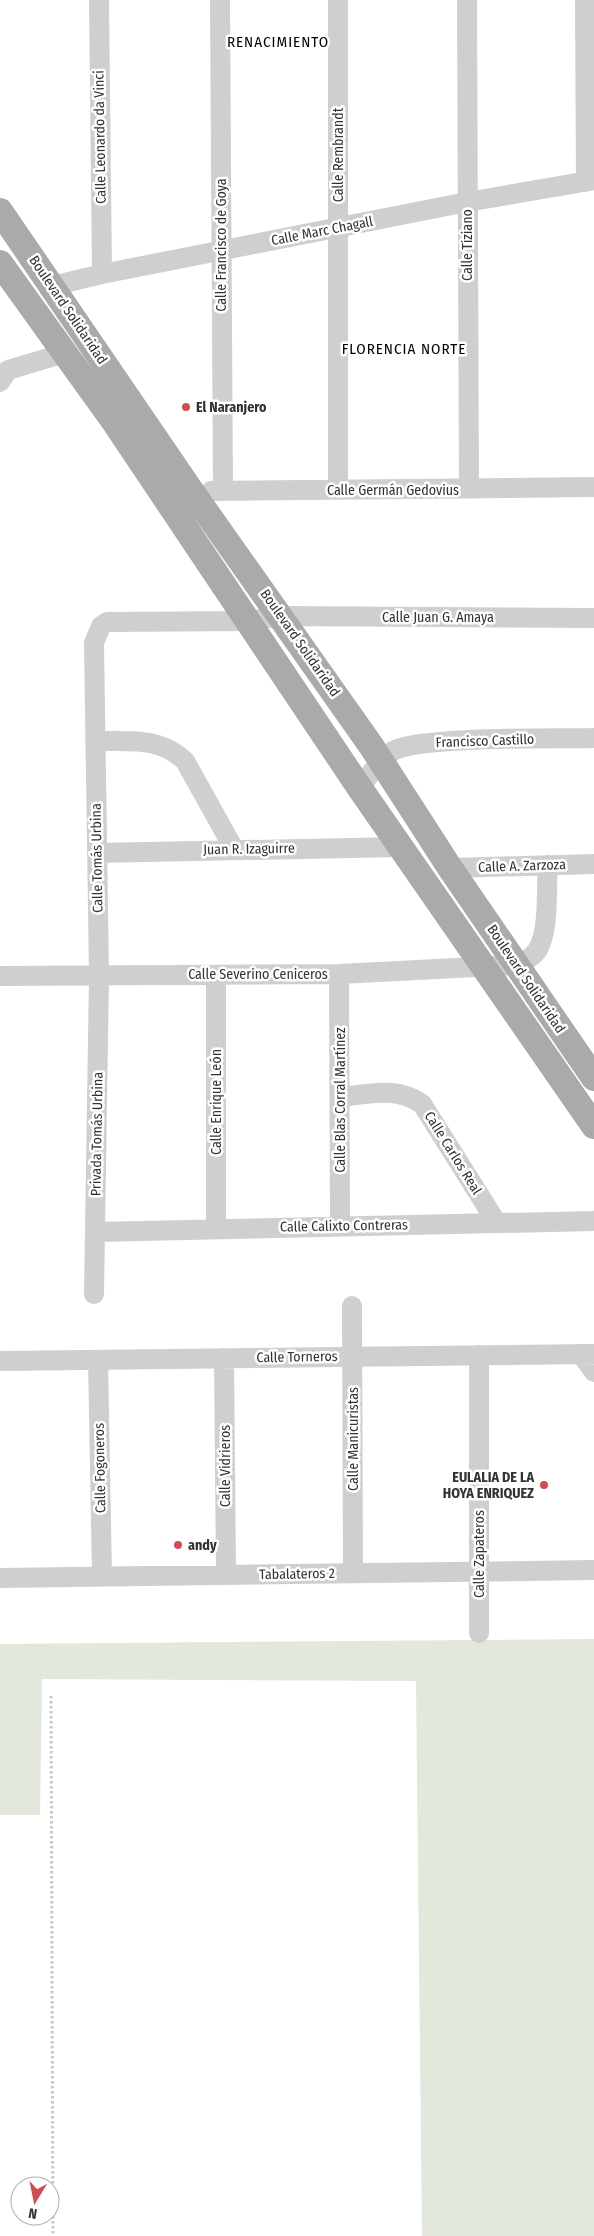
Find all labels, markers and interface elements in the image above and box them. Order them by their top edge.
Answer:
district label: RENACIMIENTO [227,33,329,51]
street label: Calle Leonardo da Vinci [90,70,110,204]
street label: Calle Rembrandt [330,107,347,202]
street label: Calle Francisco de Goya [213,178,230,312]
street label: Calle Tiziano [459,209,476,281]
street label: Calle Marc Chagall [270,213,375,249]
street label: Boulevard Solidaridad [25,253,111,367]
district label: FLORENCIA NORTE [342,340,466,358]
place label: El Naranjero [196,399,267,416]
marker: El Naranjero [180,401,192,413]
street label: Calle Germán Gedovius [327,482,459,499]
street label: Boulevard Solidaridad [257,586,343,700]
street label: Calle Juan G. Amaya [382,609,494,626]
street label: Francisco Castillo [435,731,535,751]
street label: Calle Tomás Urbina [88,803,106,913]
street label: Juan R. Izaguirre [203,840,295,858]
street label: Calle A. Zarzoza [478,856,566,876]
street label: Boulevard Solidaridad [483,922,569,1036]
street label: Calle Severino Ceniceros [188,966,328,983]
street label: Calle Blas Corral Martínez [332,1027,349,1173]
street label: Calle Enrique León [208,1049,225,1155]
street label: Privada Tomás Urbina [87,1072,107,1196]
street label: Calle Carlos Real [421,1108,485,1198]
street label: Calle Calixto Contreras [280,1216,408,1236]
street label: Calle Torneros [256,1348,338,1366]
street label: Calle Manicuristas [345,1387,362,1491]
street label: Calle Fogoneros [91,1423,109,1513]
street label: Calle Vidrieros [217,1425,234,1507]
place label: EULALIA DE LA HOYA ENRIQUEZ [443,1469,534,1502]
marker: EULALIA DE LA HOYA ENRIQUEZ [538,1479,550,1491]
street label: Calle Zapateros [471,1510,488,1598]
place label: andy [188,1537,217,1554]
marker: andy [172,1539,184,1551]
street label: Tabalateros 2 [259,1565,335,1583]
north arrow [10,2176,60,2226]
text: N [27,2204,38,2222]

